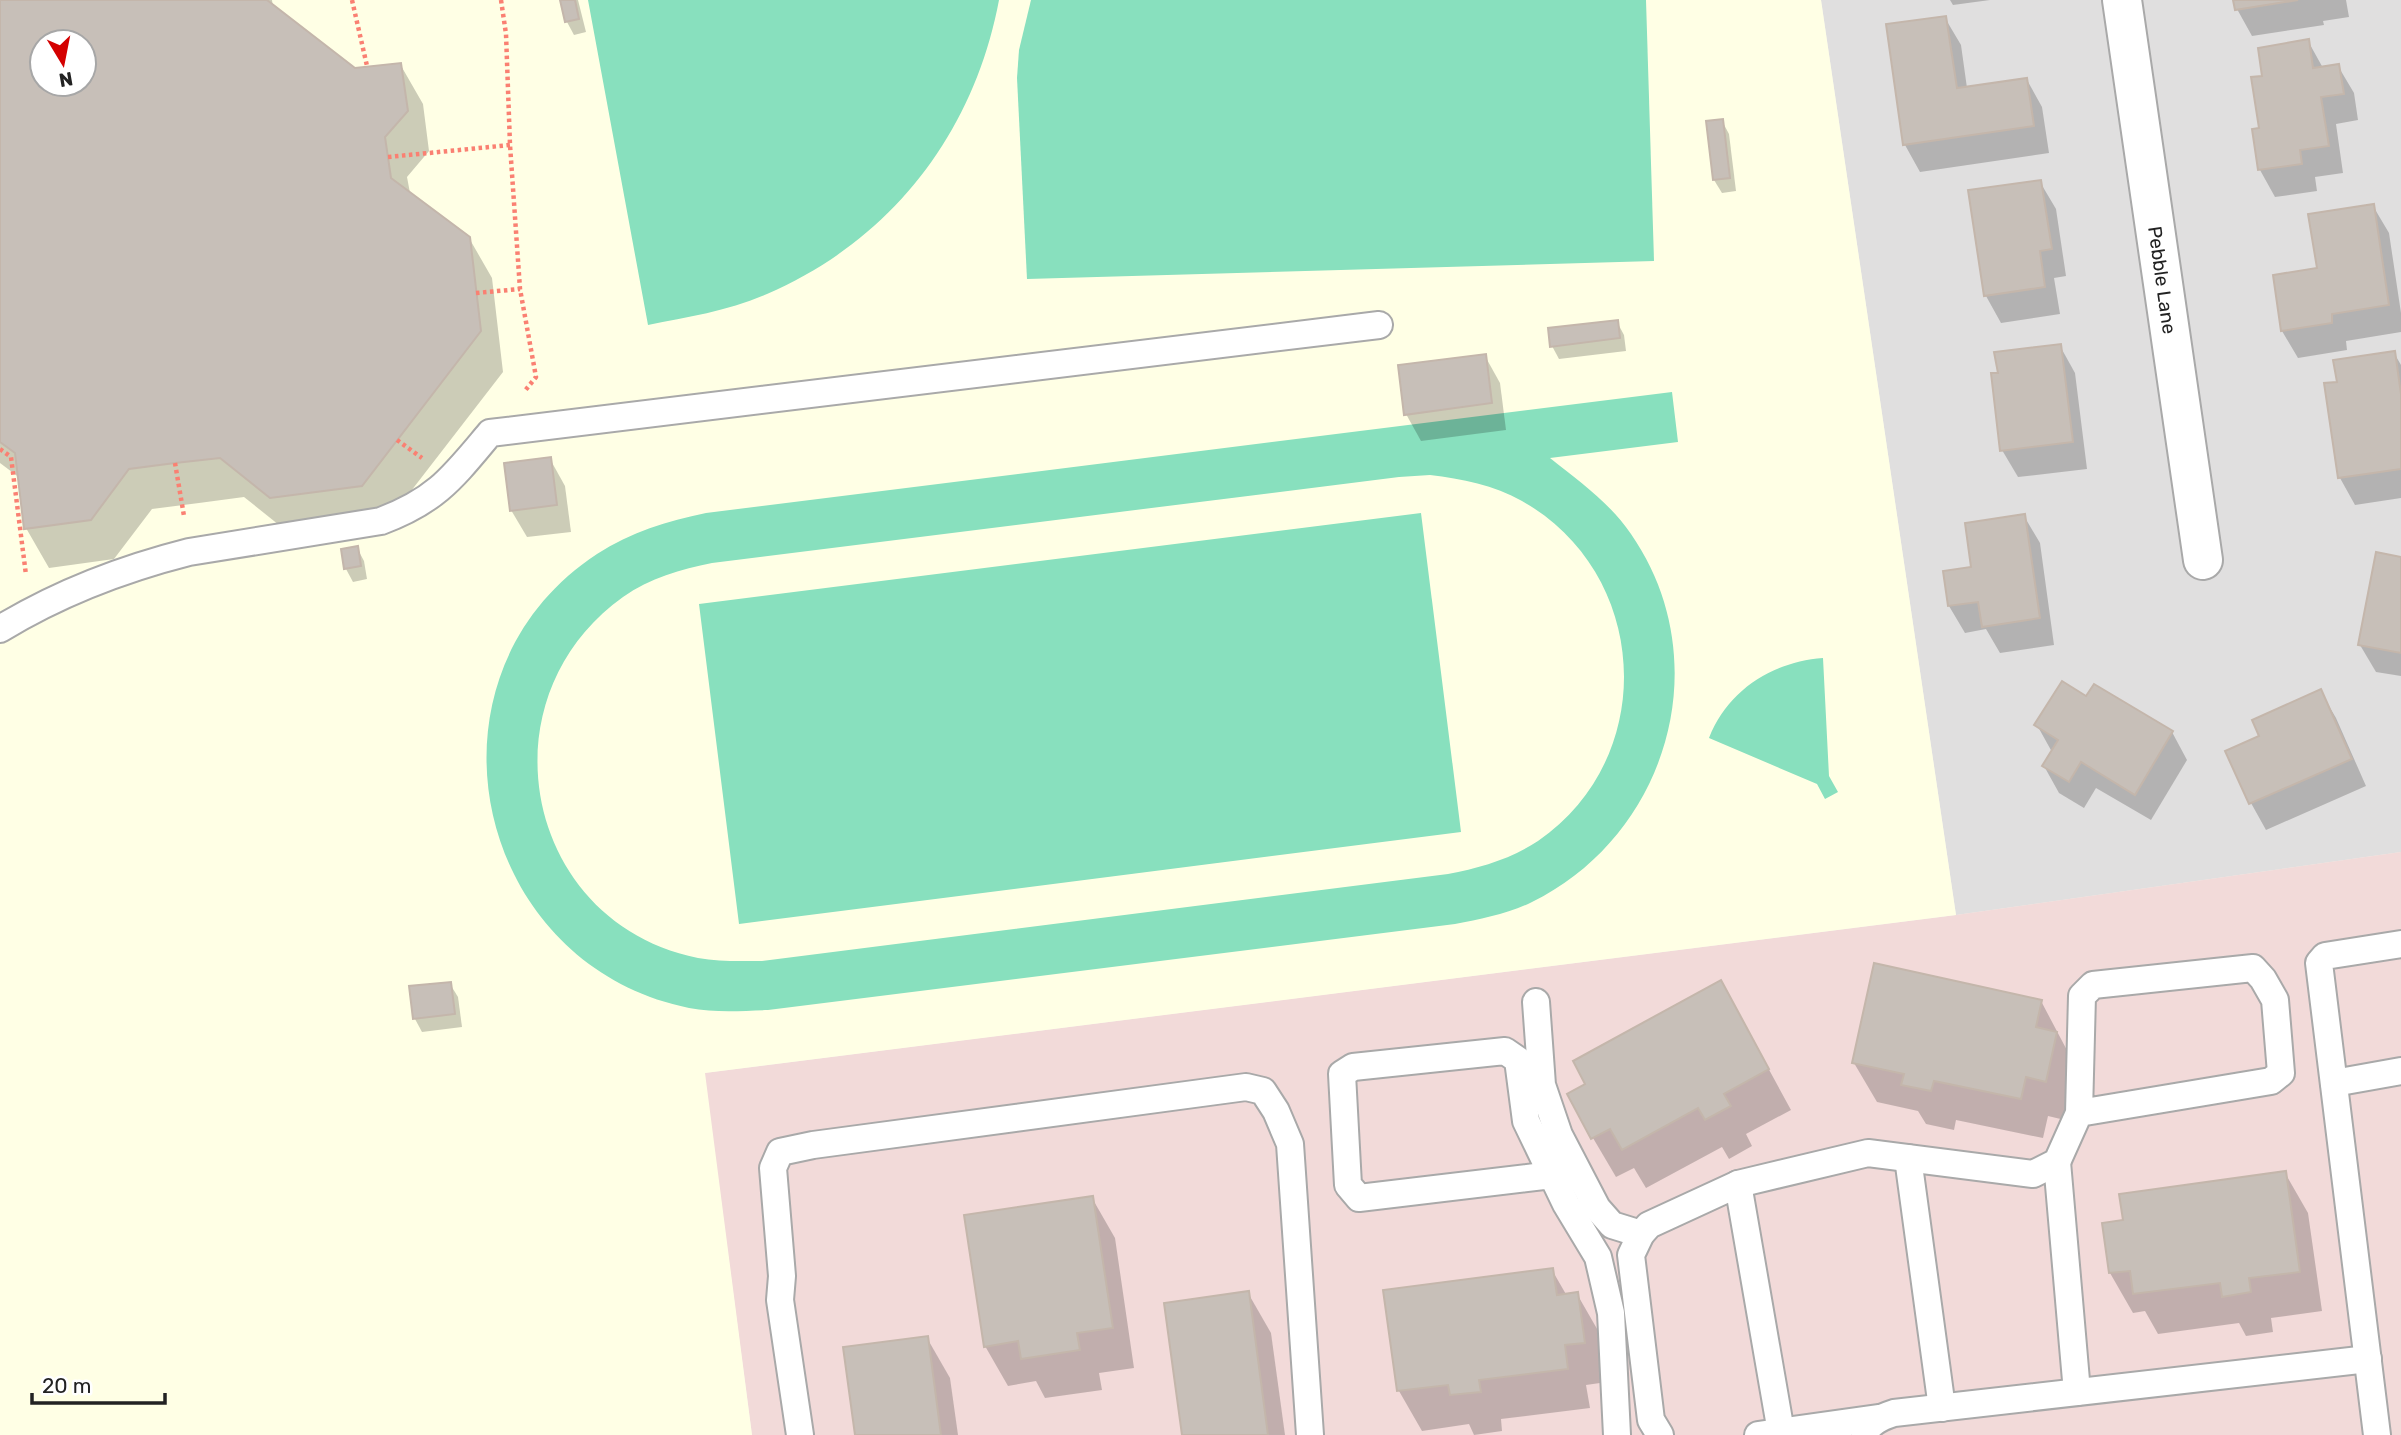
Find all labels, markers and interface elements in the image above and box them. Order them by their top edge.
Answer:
north arrow [28,28,98,98]
text: N [57,67,75,92]
street label: Pebble Lane [2143,225,2181,335]
scale bar [32,1362,164,1406]
text: 20 m [42,1373,91,1398]

